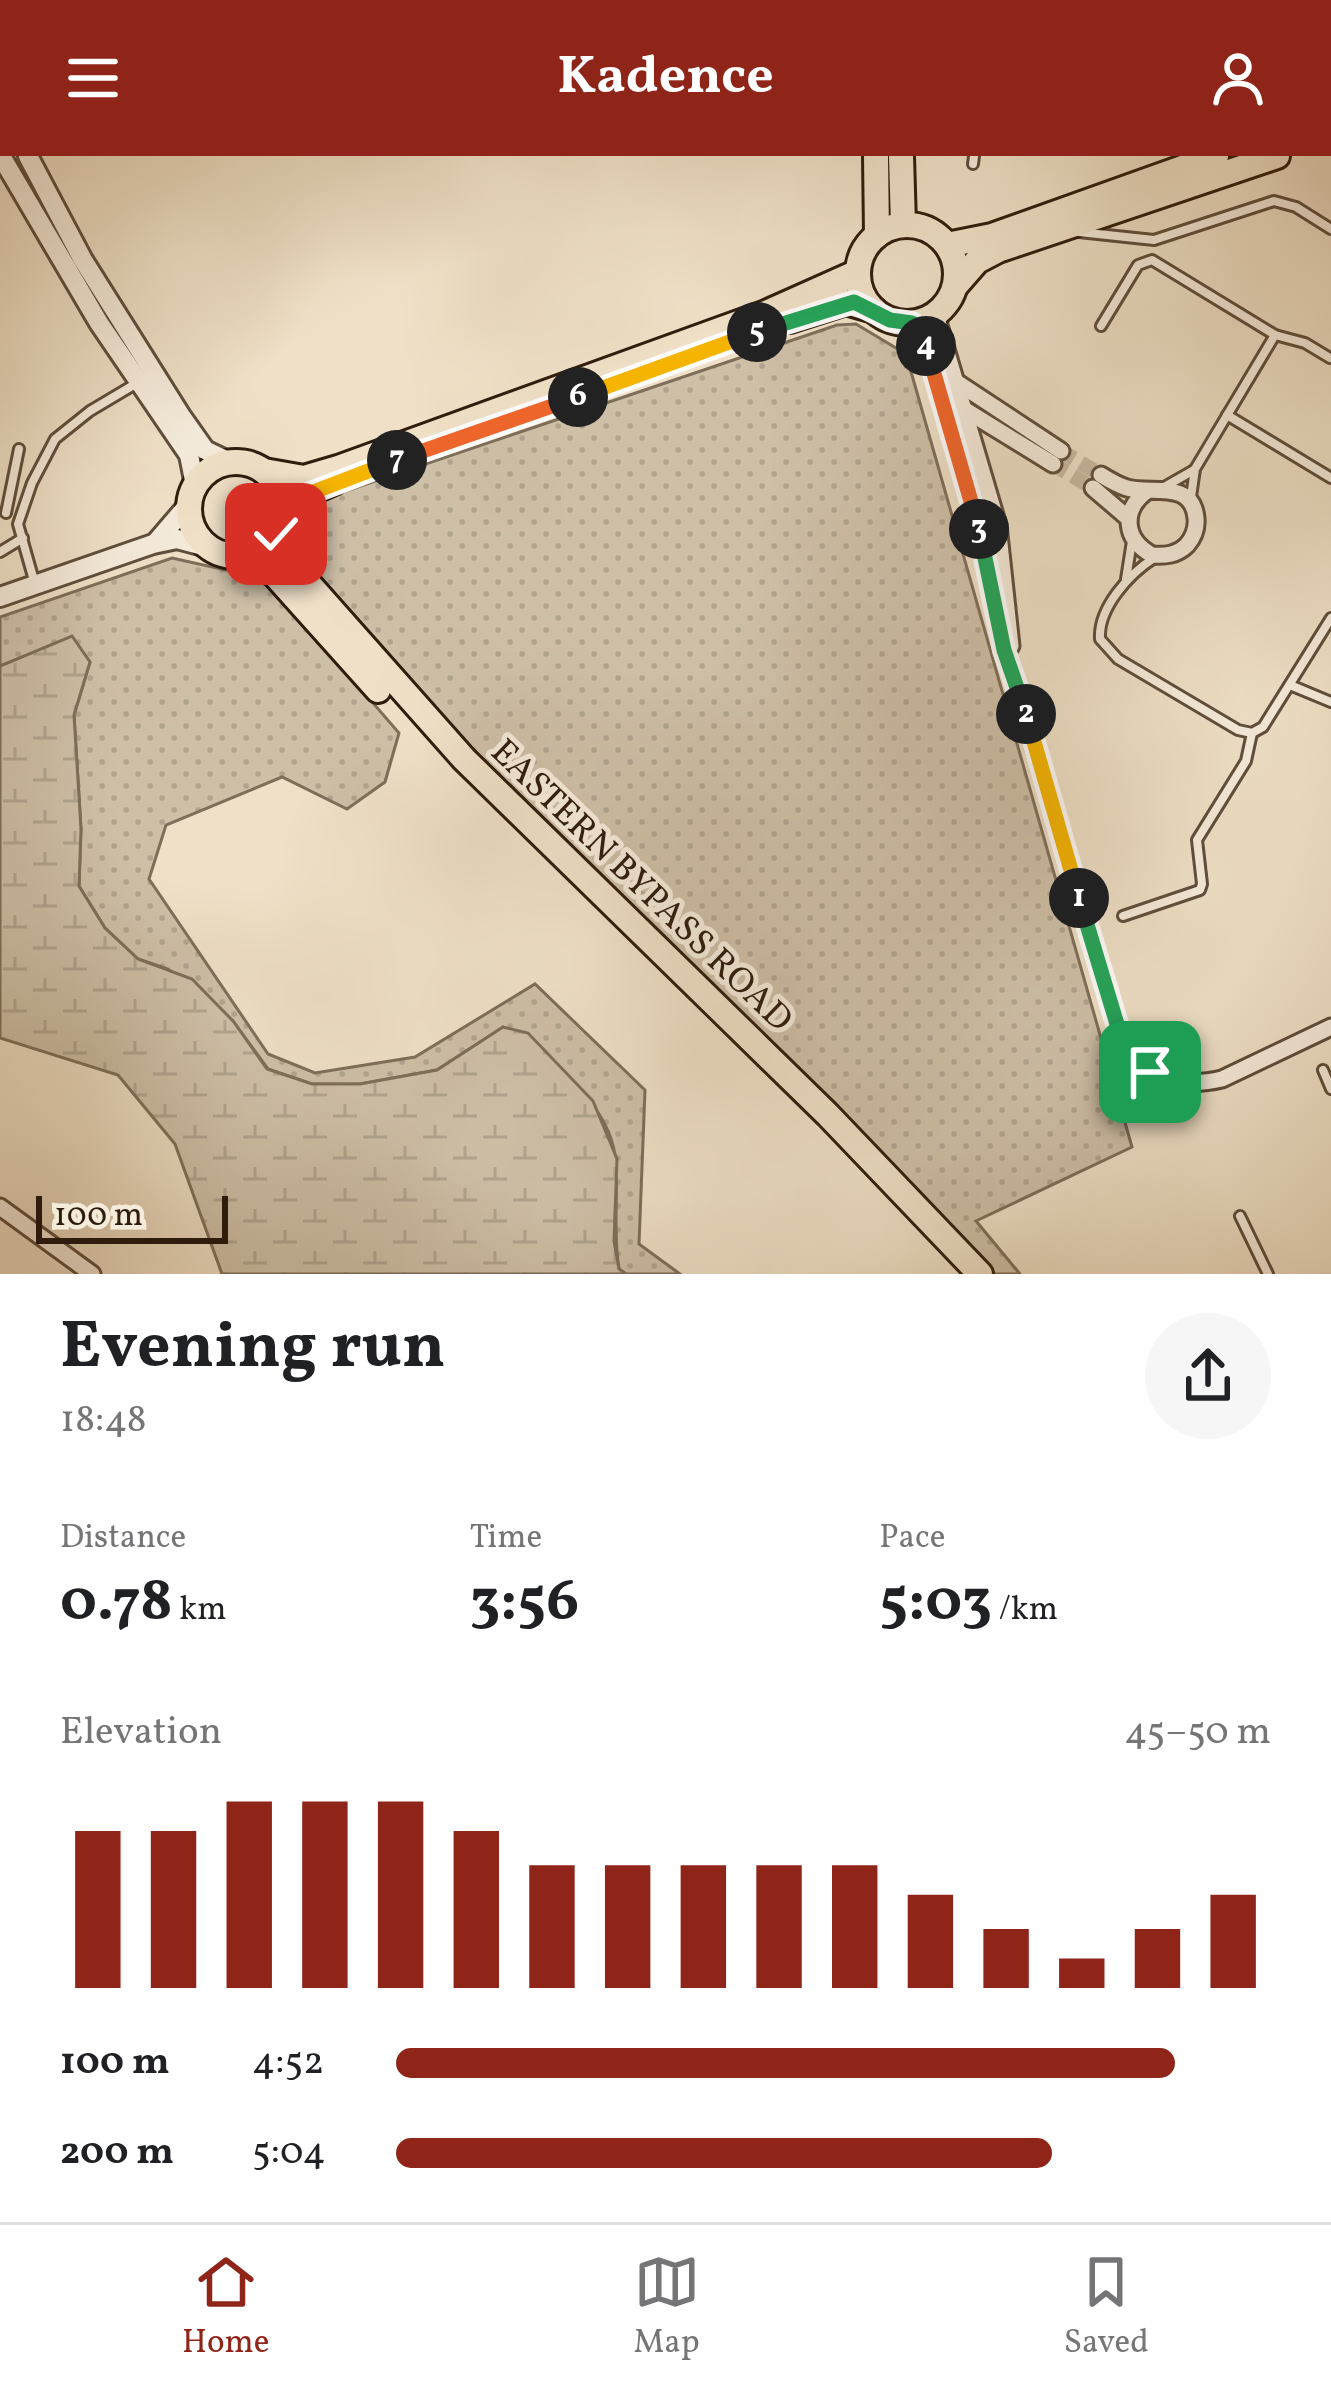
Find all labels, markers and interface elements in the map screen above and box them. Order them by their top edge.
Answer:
text: Kadence [557,41,774,116]
icon: menu [60,45,126,111]
icon: person [1205,45,1271,111]
pin: 5 [727,302,787,362]
text: 5 [749,309,765,355]
pin: 4 [896,316,956,376]
text: 4 [916,323,936,369]
pin: 6 [548,367,608,427]
text: 6 [569,374,587,420]
pin: 7 [367,430,427,490]
text: 7 [389,437,405,483]
pin [225,483,327,585]
pin: 3 [949,499,1009,559]
icon: check [243,501,309,567]
text: 3 [971,506,987,552]
pin: 2 [996,684,1056,744]
text: 2 [1017,691,1035,737]
street label: EASTERN BYPASS ROAD [478,729,802,1045]
pin: 1 [1049,868,1109,928]
text: 1 [1072,875,1086,921]
pin [1099,1021,1201,1123]
icon: arrive [1117,1039,1183,1105]
scale bar [36,1190,228,1243]
text: 100 m [54,1194,143,1240]
text: Evening run [60,1303,446,1395]
button: share [1145,1313,1271,1439]
text: 18:48 [60,1394,146,1448]
text: Distance [60,1516,186,1562]
text: Time [470,1516,542,1562]
text: Pace [879,1516,945,1562]
text: 0.78 [60,1562,173,1645]
text: 3:56 [470,1562,579,1645]
text: 5:03 [879,1562,992,1645]
text: km [173,1588,227,1634]
text: /km [992,1588,1058,1634]
text: Elevation [60,1706,222,1760]
text: 45–50 m [1124,1706,1271,1760]
text: 100 m [60,2036,170,2090]
text: 4:52 [252,2036,324,2090]
text: 200 m [60,2126,174,2180]
text: 5:04 [252,2126,326,2180]
tab: Home [182,2249,269,2367]
tab: Map [634,2249,700,2367]
tab: Saved [1064,2249,1149,2367]

